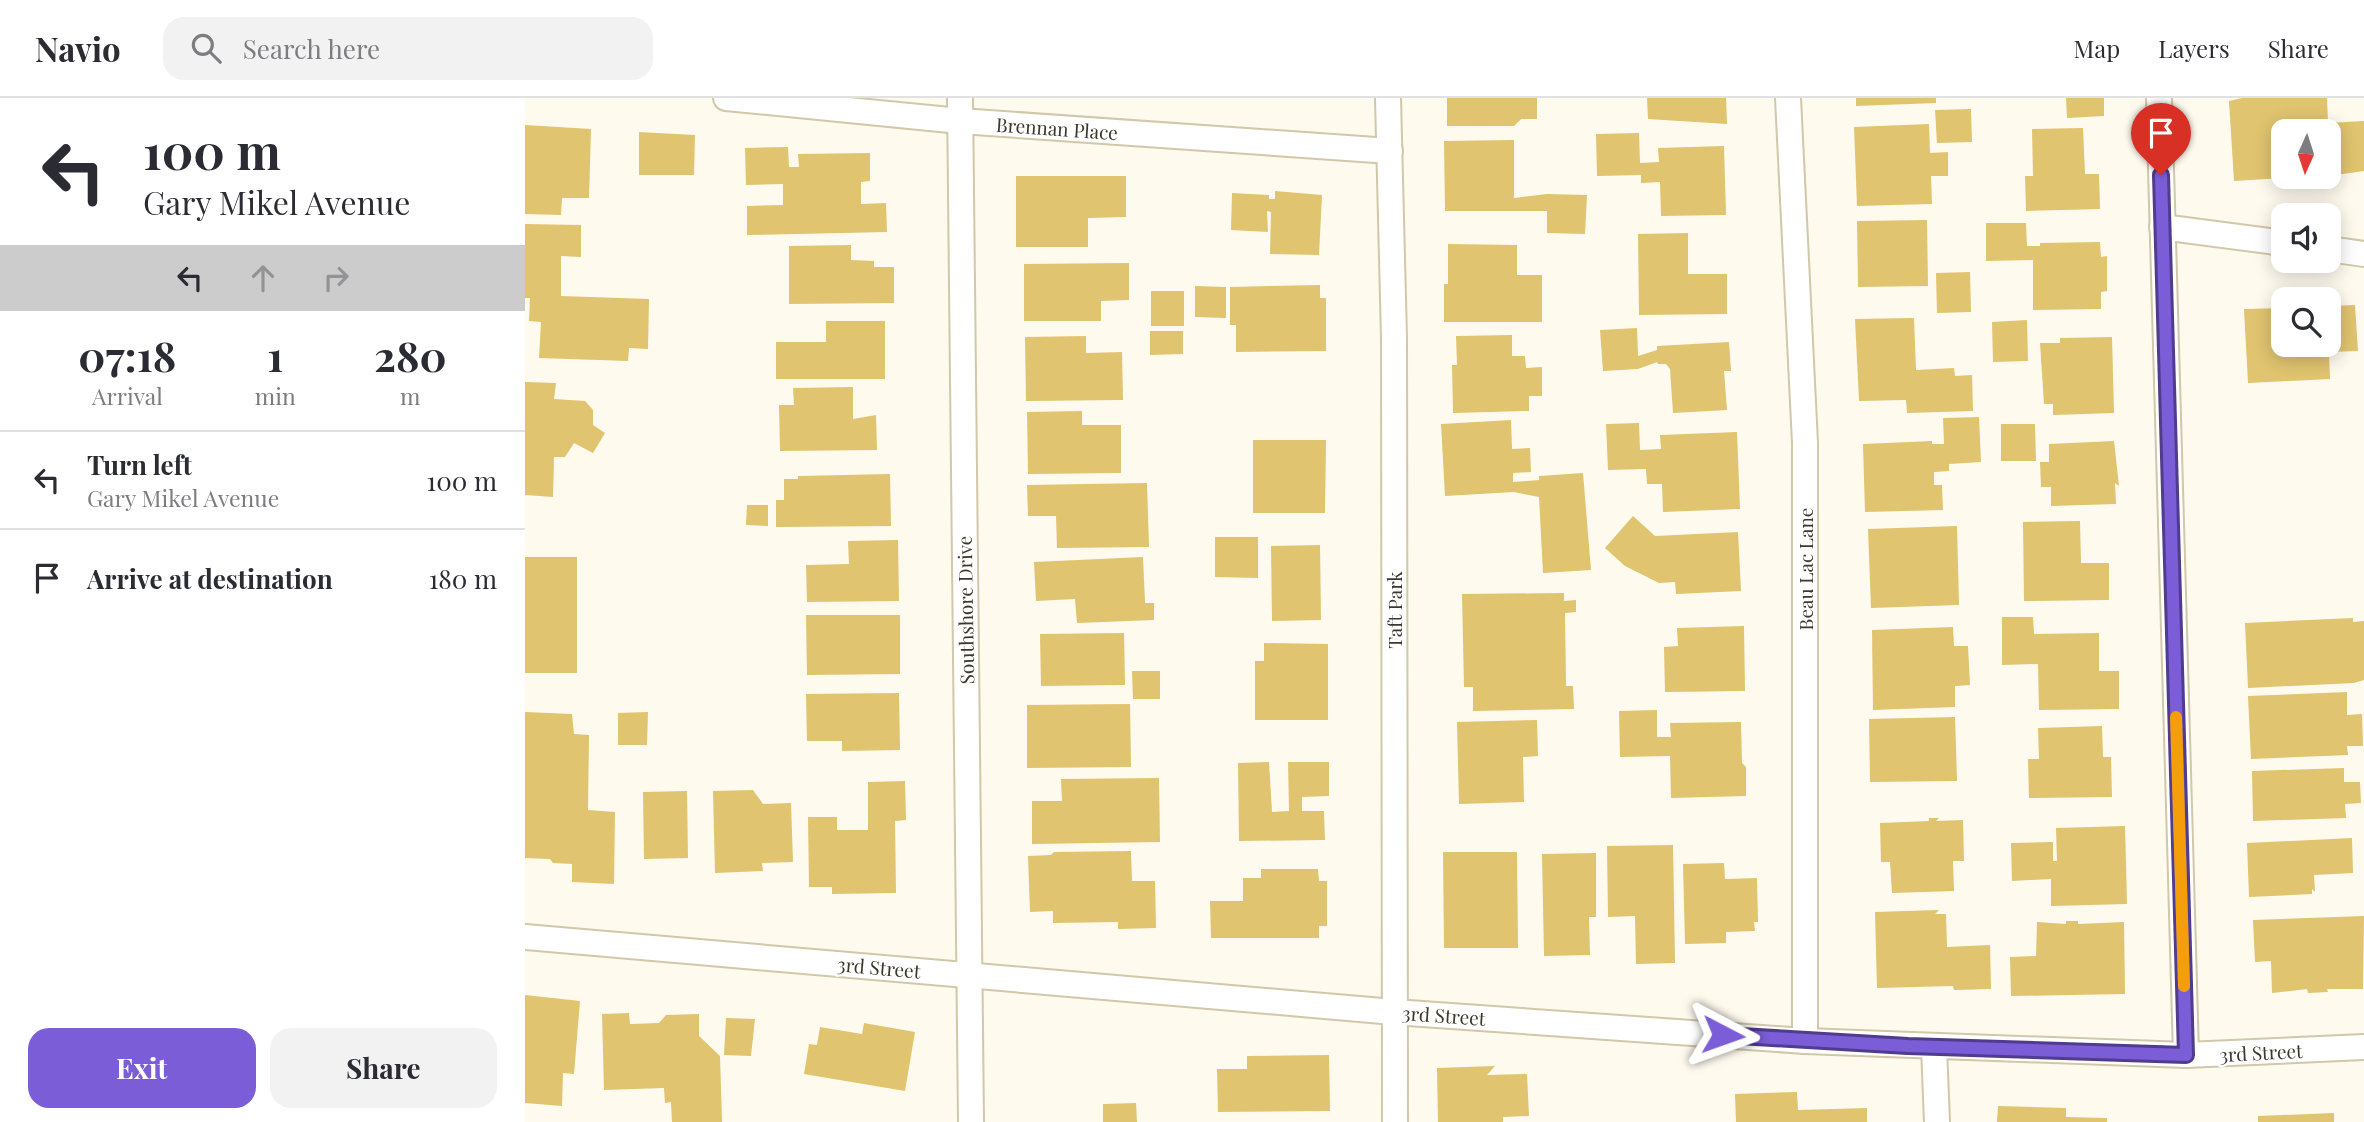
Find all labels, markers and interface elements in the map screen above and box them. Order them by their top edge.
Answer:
search box [163,17,653,80]
text: Navio [35,26,121,70]
icon: search [187,29,225,67]
text: Search here [243,31,380,66]
text: Map [2074,32,2120,64]
text: Layers [2158,32,2230,64]
text: Share [2268,32,2329,64]
pin [2131,103,2191,175]
street label: Brennan Place [995,111,1119,145]
icon: arrive [2142,114,2180,152]
text: 100 m [143,117,281,182]
north arrow [2271,119,2341,189]
map controls [2271,119,2341,357]
icon: left [28,126,119,217]
text: Gary Mikel Avenue [143,180,411,223]
button: sound [2271,203,2341,273]
icon: left [171,259,209,297]
icon: ahead [244,259,282,297]
icon: right [317,259,355,297]
button: search [2271,287,2341,357]
text: 07:18 [78,327,176,383]
text: 1 [267,327,283,383]
text: 280 [374,327,447,383]
text: Arrival [92,380,163,411]
text: min [255,380,296,411]
text: m [400,380,421,411]
text: Turn left [87,447,192,482]
icon: left [28,461,66,499]
text: 100 m [427,463,497,498]
text: Gary Mikel Avenue [87,482,279,513]
street label: Beau Lac Lane [1792,508,1818,630]
street label: Southshore Drive [951,535,979,685]
icon: arrive [28,559,66,597]
text: Arrive at destination [87,561,333,596]
text: 180 m [429,561,497,596]
street label: Taft Park [1381,571,1407,649]
street label: 3rd Street [836,950,922,984]
position arrow [1686,998,1760,1072]
street label: 3rd Street [1401,999,1487,1031]
button: Exit [28,1028,256,1108]
button: Share [270,1028,497,1108]
street label: 3rd Street [2219,1037,2304,1067]

